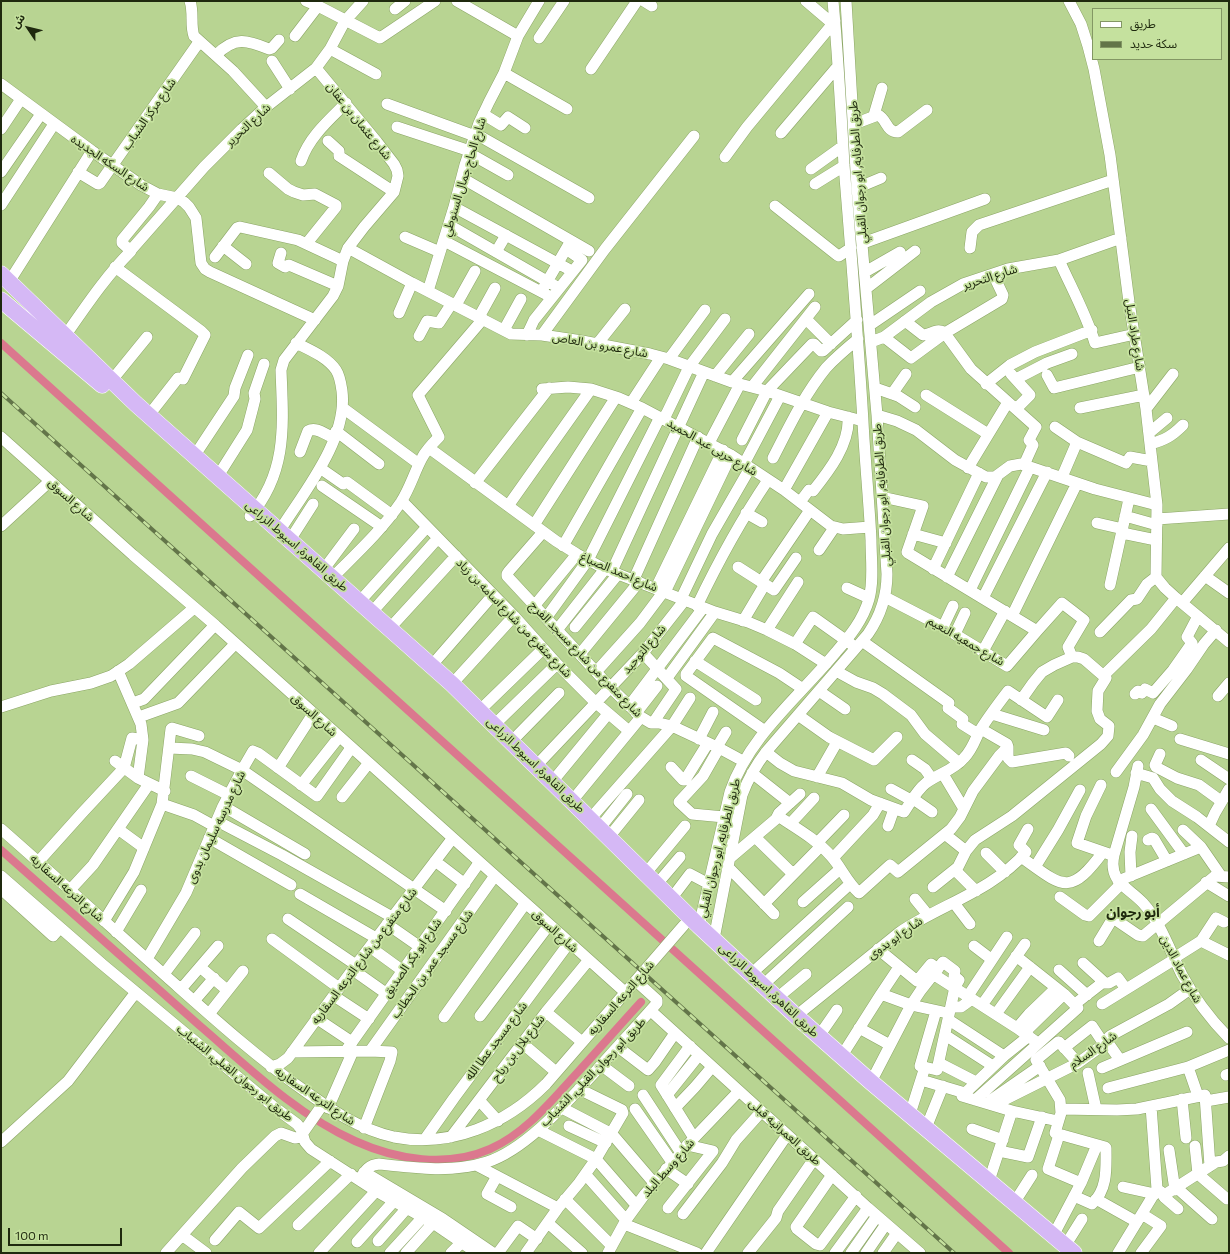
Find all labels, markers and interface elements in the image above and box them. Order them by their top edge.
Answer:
north arrow [8,8,48,48]
legend [1092,8,1222,60]
text: ش [8,11,27,31]
text: طريق [1130,16,1156,30]
text: سكة حديد [1130,36,1177,50]
street label: شارع مركز الشباب [119,75,179,153]
street label: شارع عثمان بن عفان [323,80,395,162]
street label: شارع التحرير [222,100,274,150]
street label: طريق الطرفايه, ابو رجوان القبلي [846,100,870,244]
street label: شارع الحاج جمال السنوطي [439,116,489,238]
street label: شارع السكه الجديده [68,132,152,194]
street label: شارع التحرير [961,261,1019,293]
street label: شارع طراد النيل [1122,298,1148,372]
street label: شارع عمرو بن العاص [551,330,649,360]
street label: شارع حربى عبد الحميد [664,415,760,479]
street label: طريق الطرفايه, ابو رجوان القبلي [870,423,894,567]
street label: شارع السوق [45,476,97,524]
street label: طريق القاهرة, اسيوط الزراعى [243,497,351,595]
street label: شارع احمد الصباغ [578,549,660,595]
street label: شارع متفرع من شارع اسامه بن زياد [453,555,575,681]
street label: شارع متفرع من شارع مسجد الفرج [527,598,645,720]
street label: شارع جمعيه النعيم [925,613,1007,669]
street label: شارع التوحيد [619,621,669,677]
street label: شارع السوق [288,691,340,739]
street label: طريق القاهرة, اسيوط الزراعى [484,714,588,816]
street label: شارع مدرسه سليمان بدوى [184,768,248,886]
street label: طريق الطرفايه, ابو رجوان القبلي [695,777,743,919]
street label: شارع الترعه السقاريه [27,851,107,925]
street label: شارع متفرع من شارع الترعه السقاريه [308,885,420,1027]
district label: أبو رجوان [1106,904,1160,920]
street label: شارع مسجد عمر بن الخطاب [388,907,476,1021]
street label: شارع السوق [529,907,581,955]
street label: شارع ابو بدوى [865,914,925,962]
street label: شارع ابو بكر الصديق [379,916,445,1000]
street label: شارع عماد الدين [1157,933,1205,1005]
street label: طريق القاهرة, اسيوط الزراعى [716,940,822,1040]
street label: شارع الترعه السقاريه [585,958,657,1038]
street label: شارع مسجد عطا الله [462,999,530,1083]
street label: شارع بلال بن رباح [488,1012,548,1084]
street label: طريق ابو رجوان القبلي, الشنباب [537,1015,649,1129]
street label: طريق ابو رجوان القبلي, الشنباب [174,1022,296,1124]
street label: شارع السلام [1066,1028,1120,1072]
street label: شارع الترعه السقاريه [272,1064,358,1128]
street label: طريق العمرانيه قبلى [746,1096,824,1168]
street label: شارع وسط البلد [639,1136,697,1200]
scale bar [10,1220,124,1246]
text: 100 m [15,1228,49,1242]

